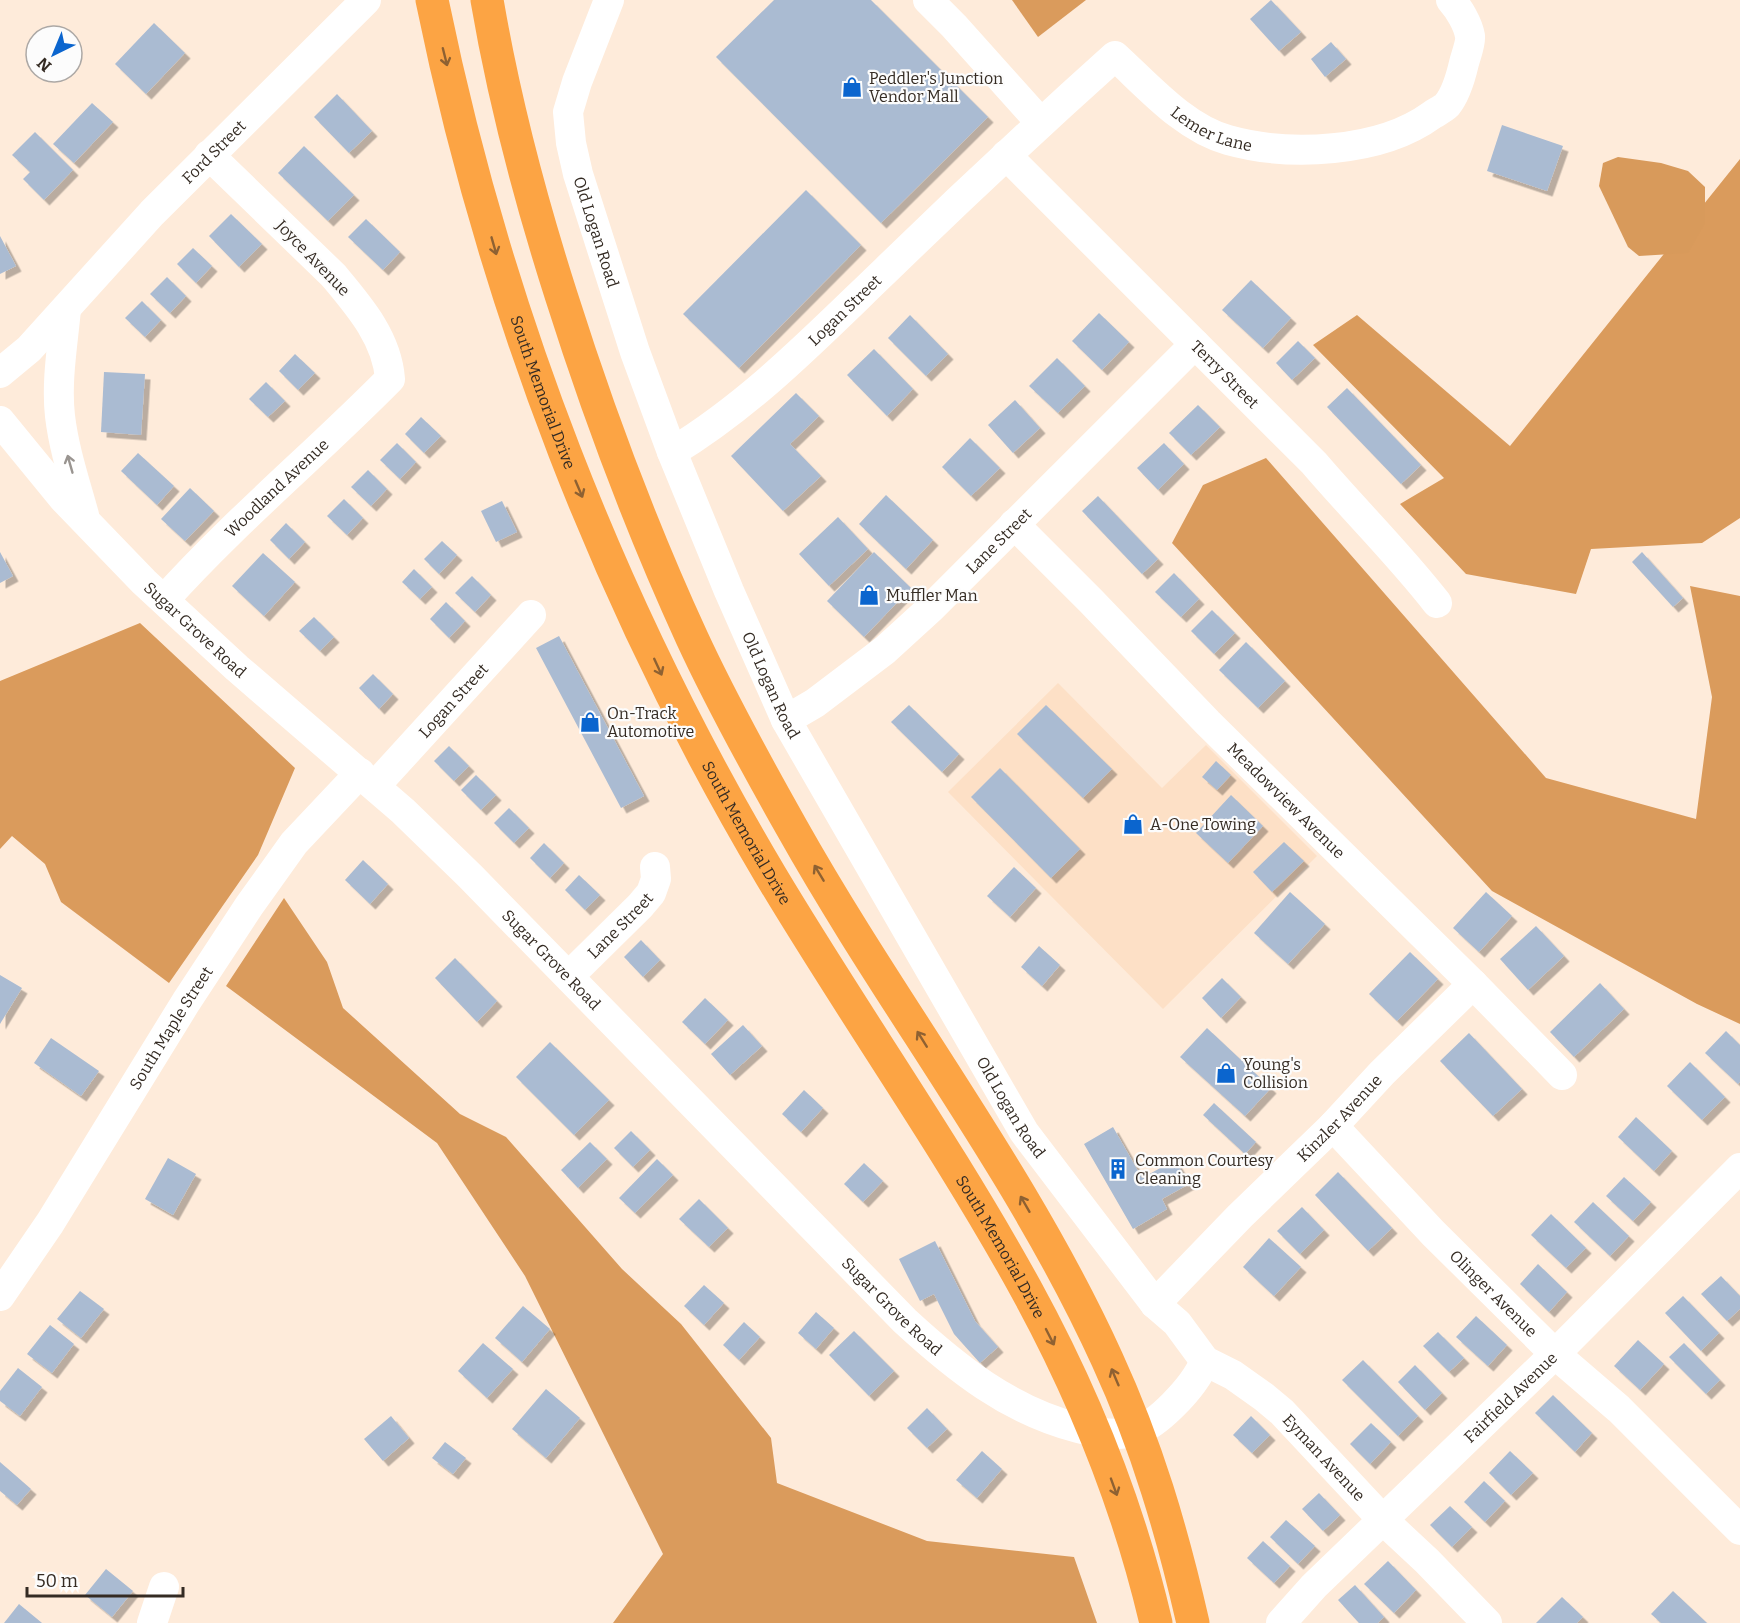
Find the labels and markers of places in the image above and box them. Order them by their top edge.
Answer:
place label: Peddler's Junction Vendor Mall [869,69,1003,106]
shop icon: Peddler's Junction Vendor Mall [840,75,864,99]
shop icon: Muffler Man [857,583,881,607]
place label: Muffler Man [886,586,978,605]
place label: On-Track Automotive [607,704,694,741]
shop icon: On-Track Automotive [578,710,602,734]
shop icon: A-One Towing [1121,812,1145,836]
place label: A-One Towing [1150,815,1256,834]
place label: Young's Collision [1243,1055,1308,1092]
shop icon: Young's Collision [1214,1061,1238,1085]
place label: Common Courtesy Cleaning [1135,1151,1274,1188]
building icon: Common Courtesy Cleaning [1106,1157,1130,1181]

